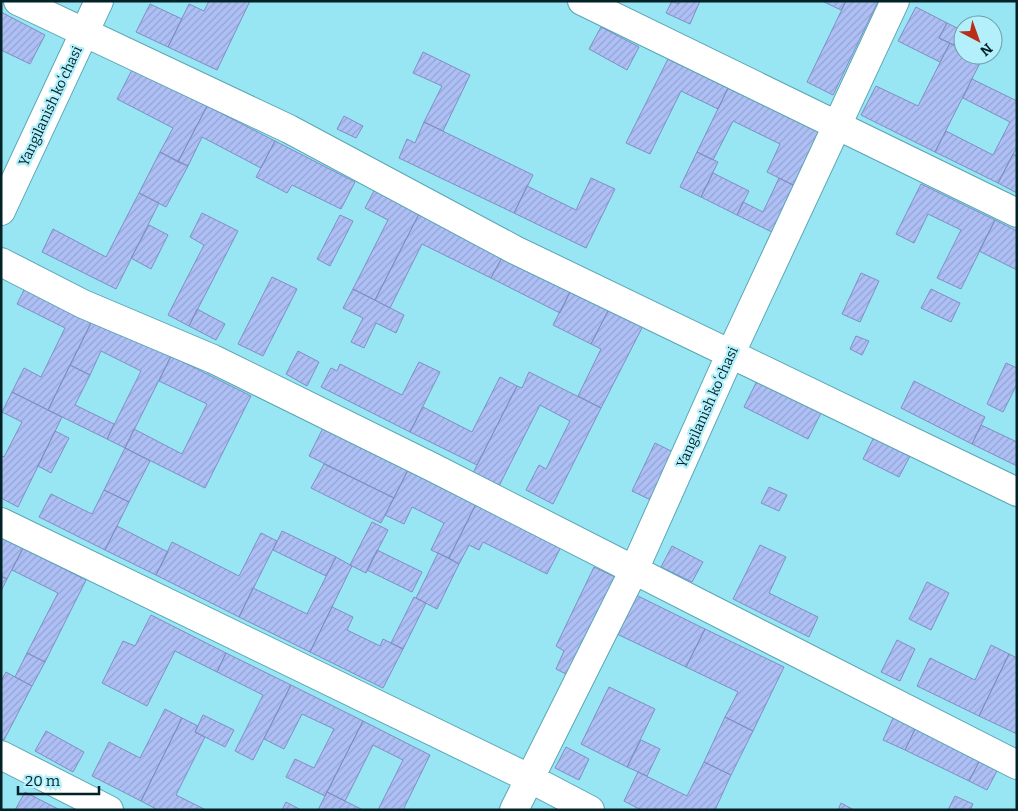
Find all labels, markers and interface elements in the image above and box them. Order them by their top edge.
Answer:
north arrow [953,15,1003,65]
text: N [976,39,996,60]
street label: Yangilanish koʻchasi [15,43,86,169]
street label: Yangilanish koʻchasi [673,344,742,470]
scale bar [18,764,99,796]
text: 20 m [25,772,61,790]

